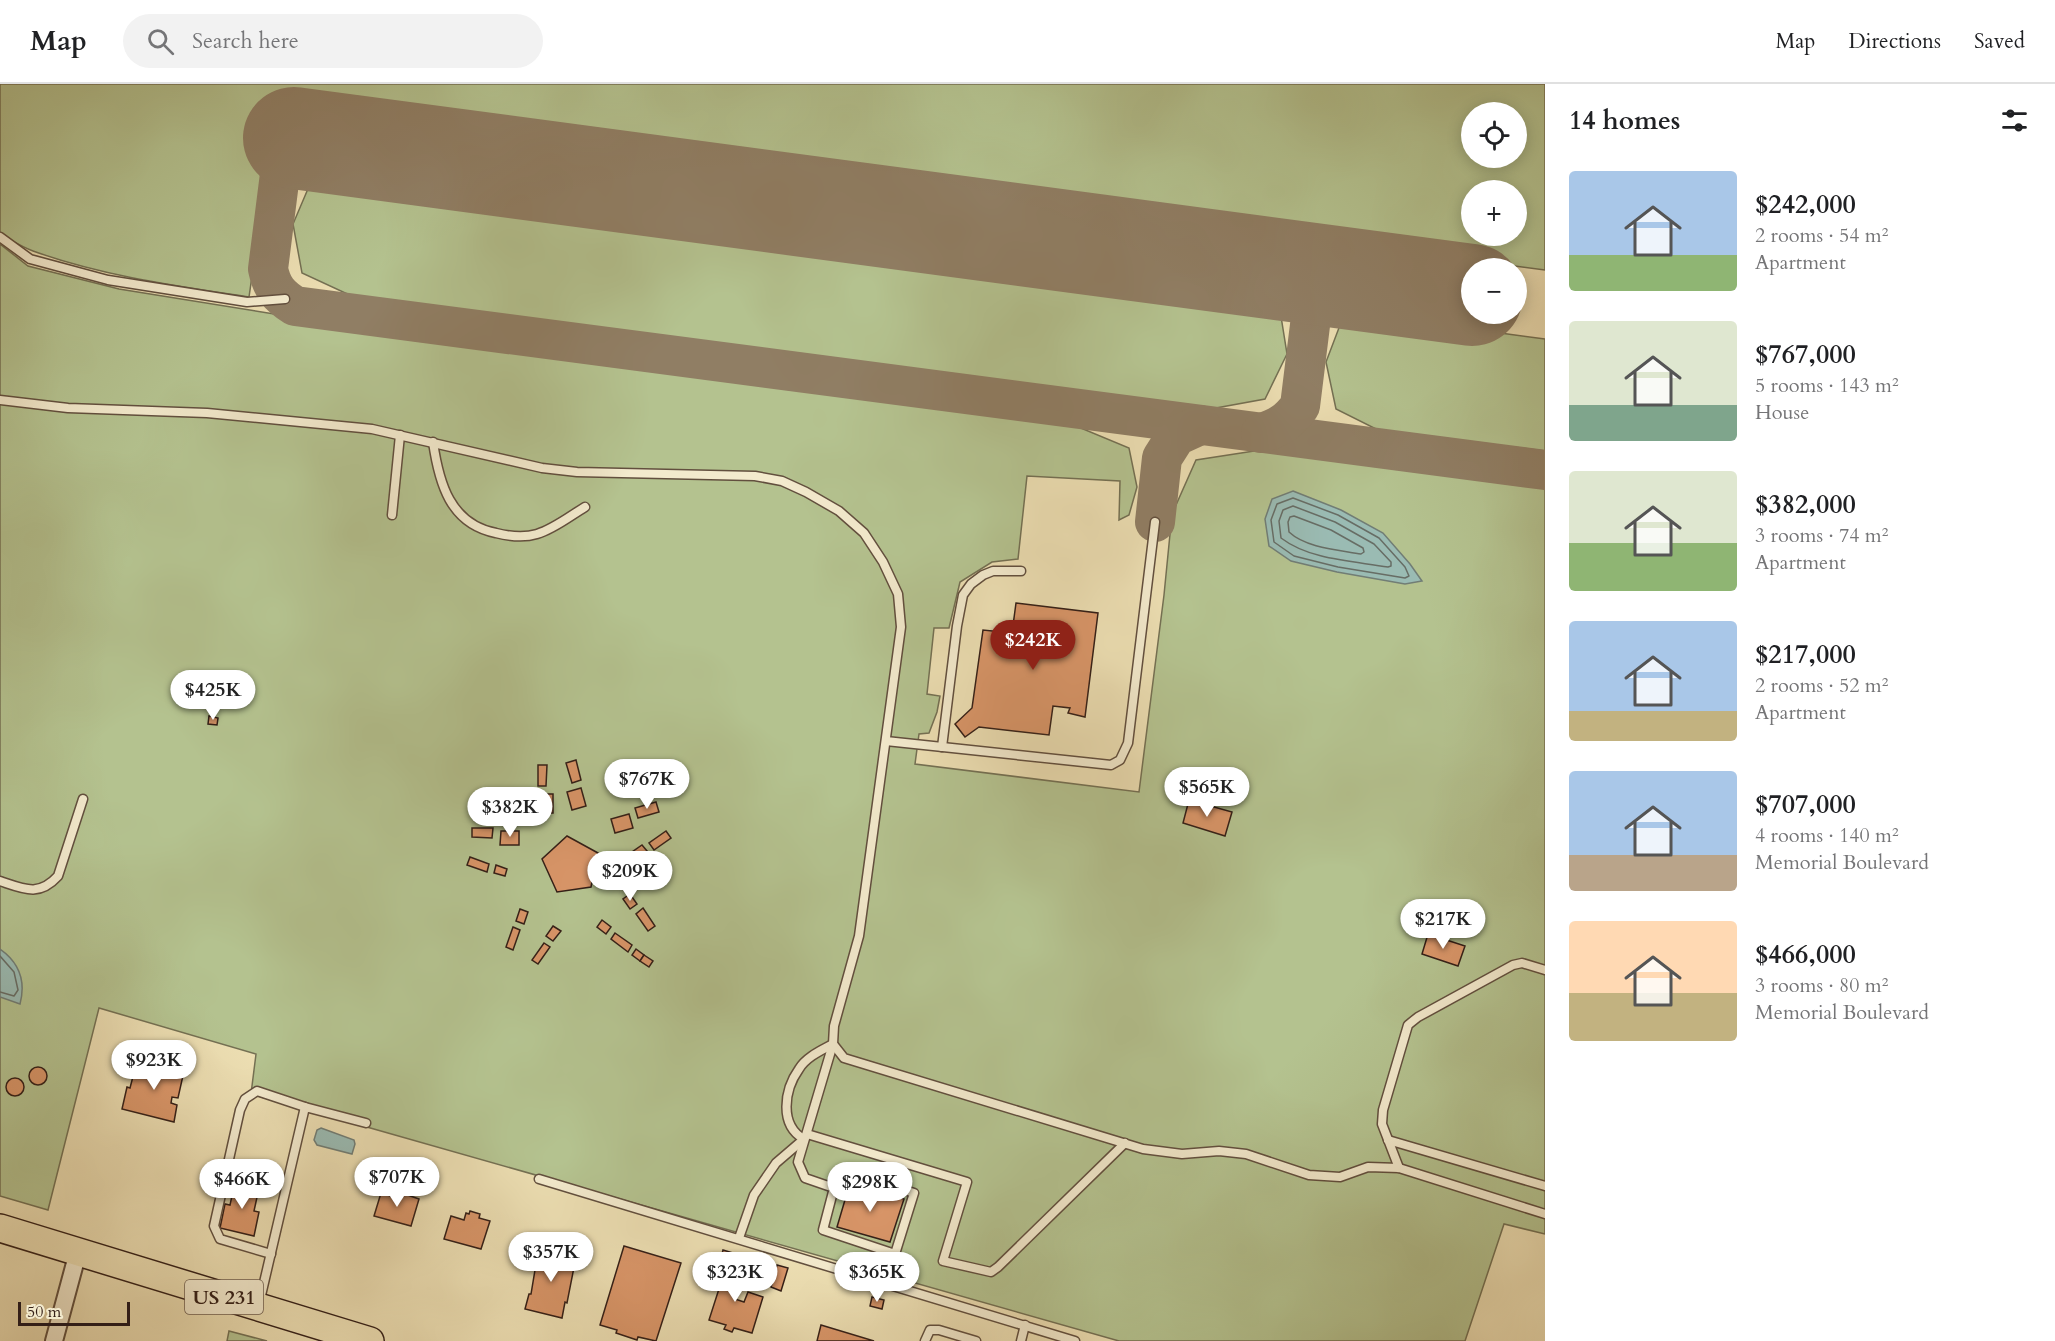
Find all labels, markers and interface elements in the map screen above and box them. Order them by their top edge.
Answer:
search box [123,14,543,68]
text: Map [30,22,87,60]
icon: search [144,25,177,58]
text: Search here [192,26,299,56]
text: Map [1775,27,1815,56]
text: Directions [1848,27,1941,56]
text: Saved [1974,27,2025,56]
map controls [1461,102,1527,324]
button: locate [1461,102,1527,168]
text: 14 homes [1569,103,1680,138]
icon: filters [1998,104,2031,137]
button: + [1461,180,1527,246]
text: $242,000 [1755,187,1856,222]
icon: home [1617,195,1689,267]
text: 2 rooms · 54 m² [1755,222,1888,249]
text: Apartment [1755,249,1846,276]
button: − [1461,258,1527,324]
text: $767,000 [1755,337,1856,372]
icon: home [1617,345,1689,417]
text: 5 rooms · 143 m² [1755,372,1899,399]
text: House [1755,399,1809,426]
text: $382,000 [1755,487,1856,522]
icon: home [1617,495,1689,567]
text: 3 rooms · 74 m² [1755,522,1888,549]
text: Apartment [1755,549,1846,576]
pin: $242K [991,620,1075,671]
text: $242K [1004,626,1062,653]
text: $217,000 [1755,637,1856,672]
icon: home [1617,645,1689,717]
pin: $425K [171,670,255,721]
text: 2 rooms · 52 m² [1755,672,1888,699]
text: $425K [184,676,242,703]
text: Apartment [1755,699,1846,726]
pin: $767K [605,759,689,810]
text: $767K [618,765,676,792]
pin: $565K [1165,767,1249,818]
text: $565K [1178,773,1236,800]
pin: $382K [468,787,552,838]
text: $707,000 [1755,787,1856,822]
text: $382K [481,793,539,820]
icon: home [1617,795,1689,867]
text: 4 rooms · 140 m² [1755,822,1899,849]
text: Memorial Boulevard [1755,849,1929,876]
pin: $209K [588,851,672,902]
text: $209K [601,857,659,884]
pin: $217K [1401,899,1485,950]
text: $217K [1414,905,1472,932]
text: $466,000 [1755,937,1856,972]
icon: home [1617,945,1689,1017]
text: 3 rooms · 80 m² [1755,972,1888,999]
text: Memorial Boulevard [1755,999,1929,1026]
pin: $923K [112,1040,196,1091]
text: $923K [125,1046,183,1073]
pin: $707K [355,1157,439,1208]
pin: $466K [200,1159,284,1210]
pin: $298K [828,1162,912,1213]
text: $707K [368,1163,426,1190]
text: $466K [213,1165,271,1192]
text: $298K [841,1168,899,1195]
pin: $357K [509,1232,593,1283]
text: $357K [522,1238,580,1265]
pin: $323K [693,1252,777,1303]
pin: $365K [835,1252,919,1303]
text: $323K [706,1258,764,1285]
text: $365K [848,1258,906,1285]
road number: US 231 [185,1280,263,1314]
scale bar [18,1299,130,1326]
text: 50 m [27,1301,61,1323]

